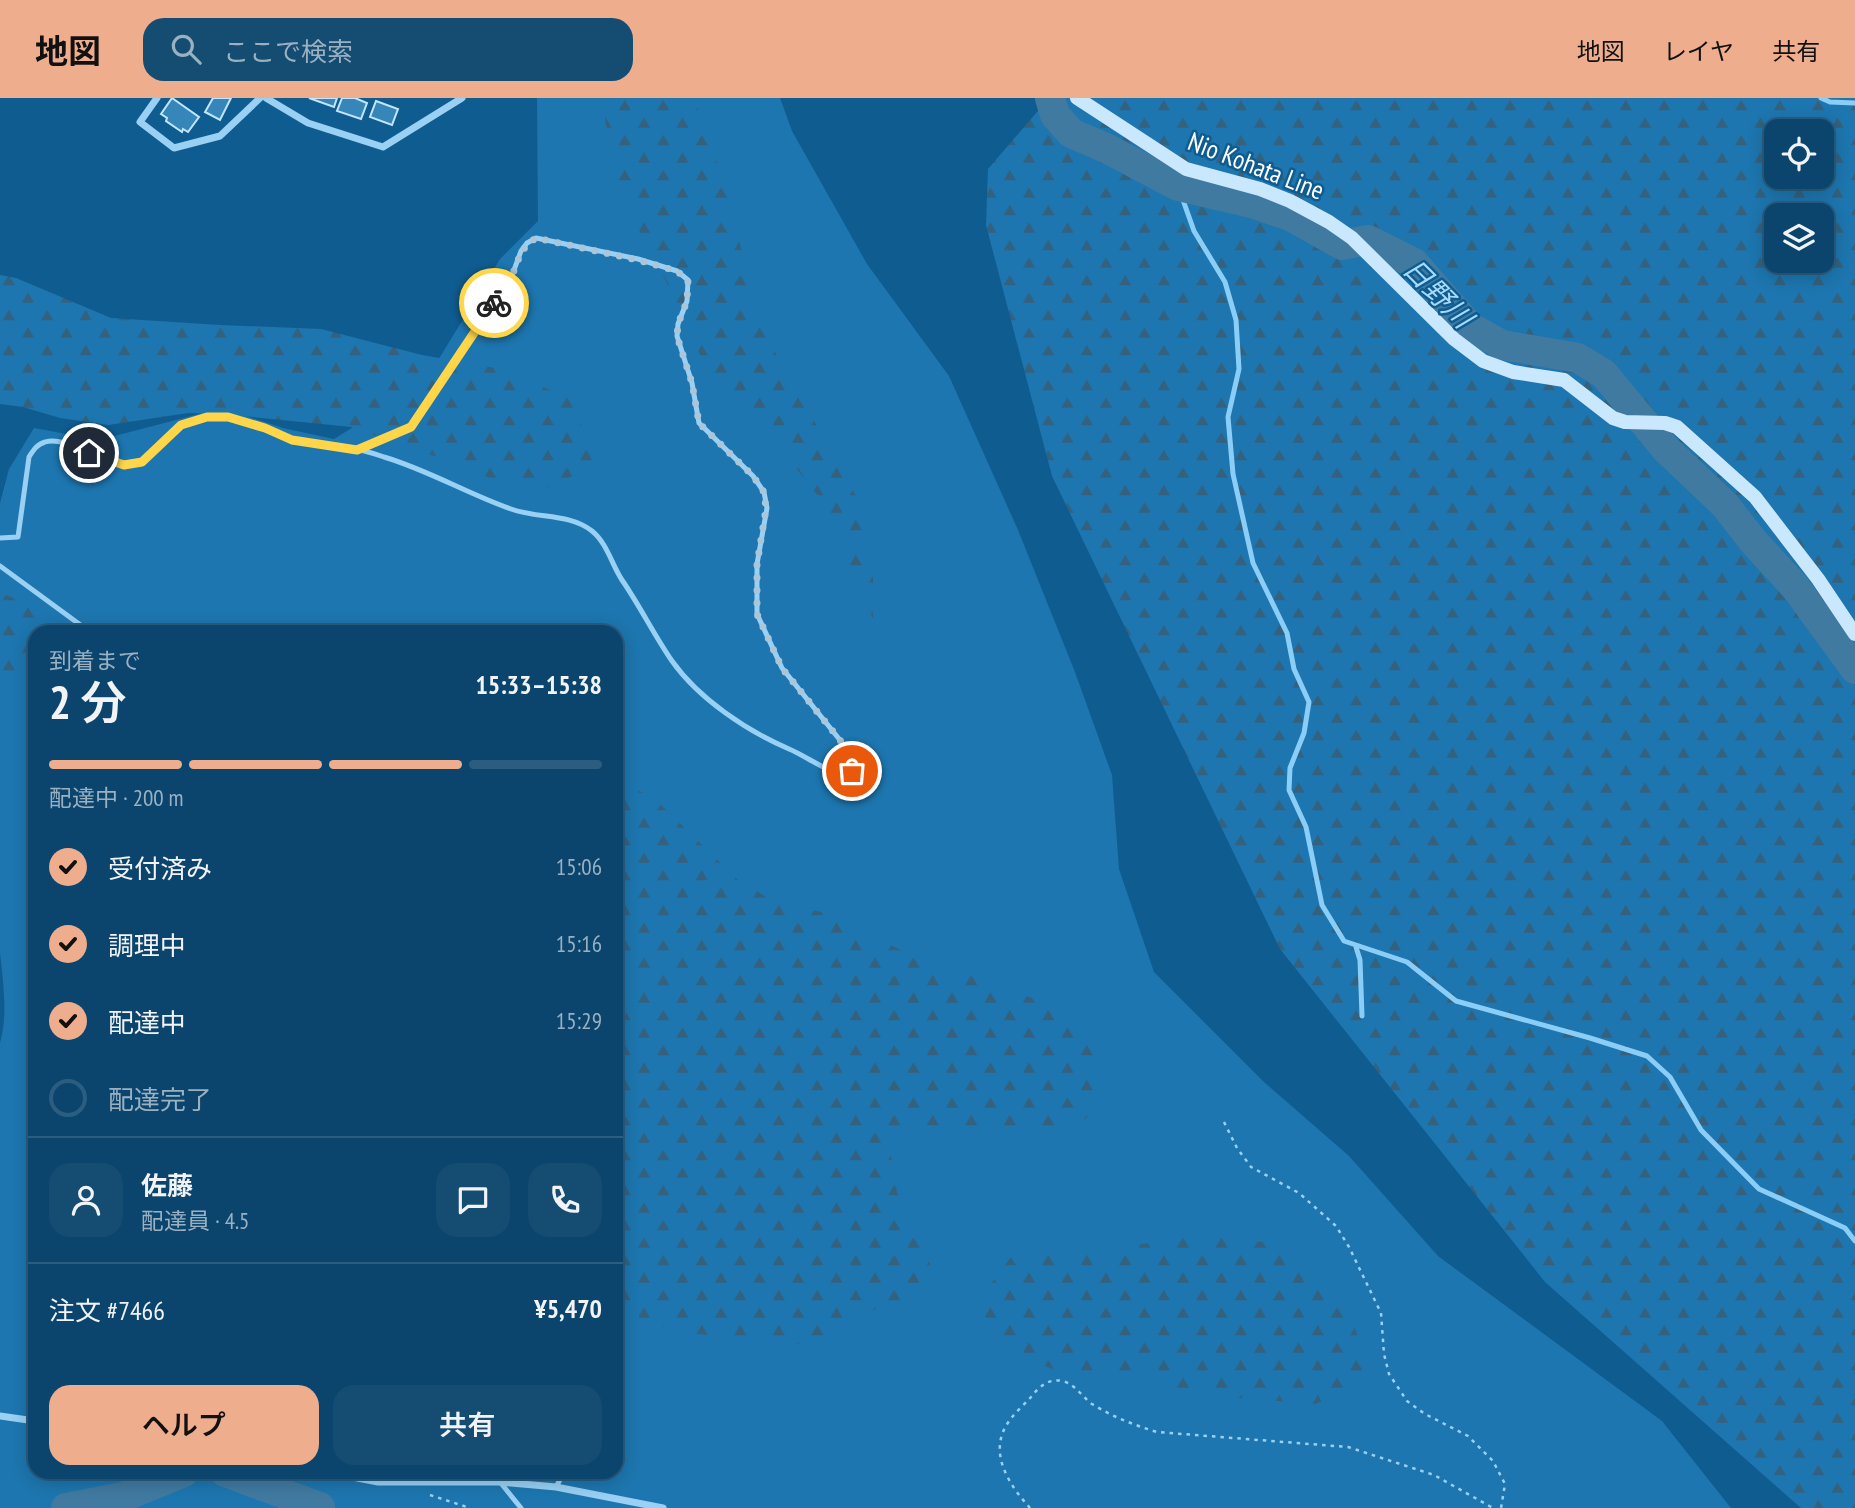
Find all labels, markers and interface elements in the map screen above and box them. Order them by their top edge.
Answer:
search box [143,18,633,81]
text: 地図 [35,29,101,72]
icon: search [167,30,205,68]
text: ここで検索 [223,35,353,68]
text: 地図 [1577,36,1625,67]
text: レイヤ [1663,36,1734,67]
text: 共有 [1772,36,1820,67]
map controls [1764,119,1834,273]
button: locate [1764,119,1834,189]
street label: Nio Kohata Line [1184,125,1329,207]
button: layers [1764,203,1834,273]
water label: 日野川 [1396,250,1483,338]
courier [459,268,529,338]
icon: bike [475,284,513,322]
pin [59,423,119,483]
icon: home [70,434,108,472]
text: 到着まで [49,646,141,675]
text: 15:33–15:38 [475,668,602,701]
text: 2 分 [49,672,126,732]
pin [822,741,882,801]
icon: bag [833,752,871,790]
text: 配達中 · 200 m [49,783,184,812]
icon: check [49,848,87,886]
text: 受付済み [108,852,212,885]
text: 15:06 [556,852,602,881]
icon: check [49,925,87,963]
text: 調理中 [108,929,186,962]
text: 15:16 [556,929,602,958]
icon: check [49,1002,87,1040]
text: 配達中 [108,1006,186,1039]
text: 15:29 [556,1006,602,1035]
text: 配達完了 [108,1083,212,1116]
button: person [49,1163,123,1237]
button: chat [436,1163,510,1237]
button: phone [528,1163,602,1237]
text: 佐藤 [141,1169,193,1202]
text: 配達員 · 4.5 [141,1206,249,1235]
text: ¥5,470 [534,1292,602,1325]
text: 注文 #7466 [49,1294,165,1327]
button: ヘルプ [49,1385,319,1465]
button: 共有 [333,1385,602,1465]

